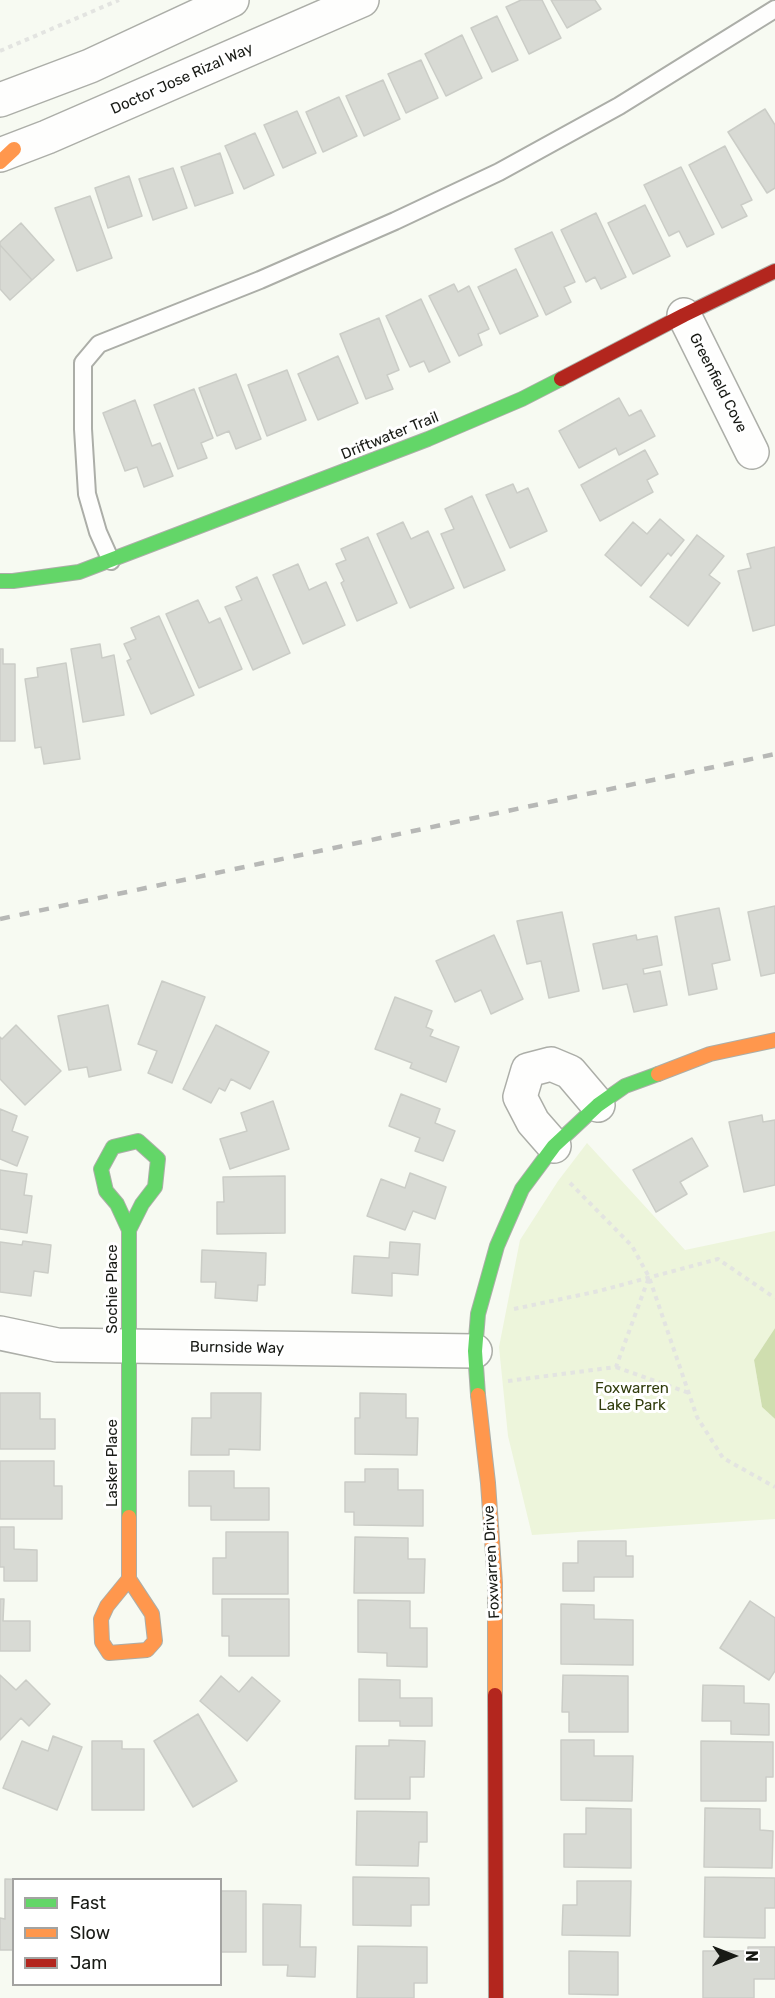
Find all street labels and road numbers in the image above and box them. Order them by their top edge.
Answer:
street label: Doctor Jose Rizal Way [108,40,256,118]
street label: Greenfield Cove [685,330,751,436]
street label: Driftwater Trail [339,408,441,464]
street label: Sochie Place [104,1244,122,1334]
street label: Burnside Way [190,1338,284,1358]
street label: Lasker Place [104,1419,122,1507]
street label: Foxwarren Drive [480,1505,504,1619]

